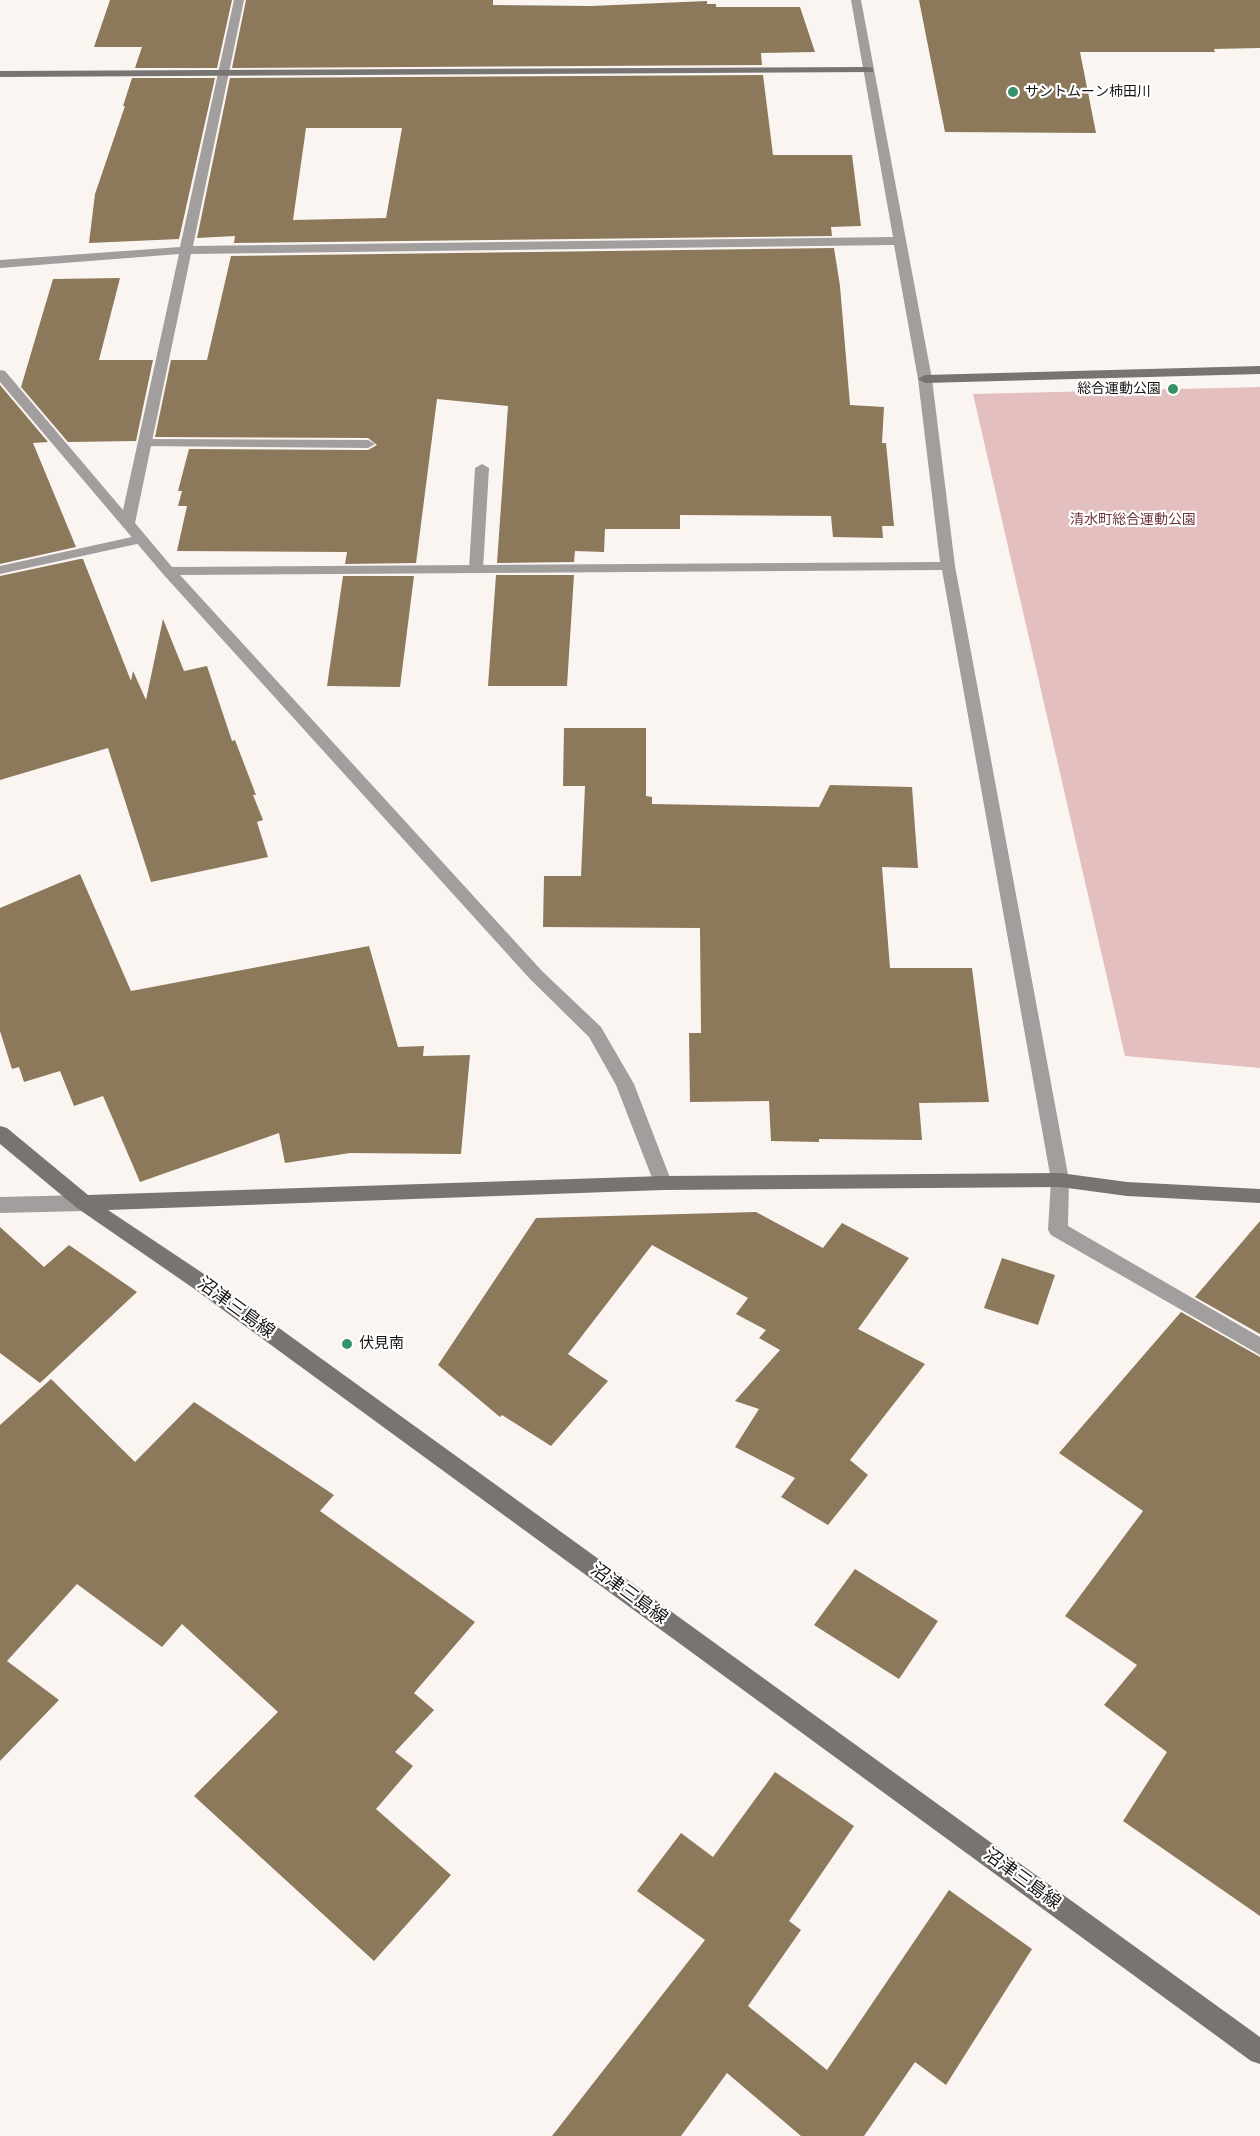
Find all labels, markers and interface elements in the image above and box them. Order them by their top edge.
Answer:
place label: サントムーン柿田川 [1025,84,1151,100]
marker: サントムーン柿田川 [1006,85,1020,99]
place label: 総合運動公園 [1077,381,1161,397]
marker: 総合運動公園 [1166,382,1180,396]
park label: 清水町総合運動公園 [1070,512,1196,528]
street label: 沼津三島線 [193,1273,279,1343]
place label: 伏見南 [359,1335,404,1353]
marker: 伏見南 [340,1337,354,1351]
street label: 沼津三島線 [586,1559,672,1629]
street label: 沼津三島線 [979,1844,1065,1914]

